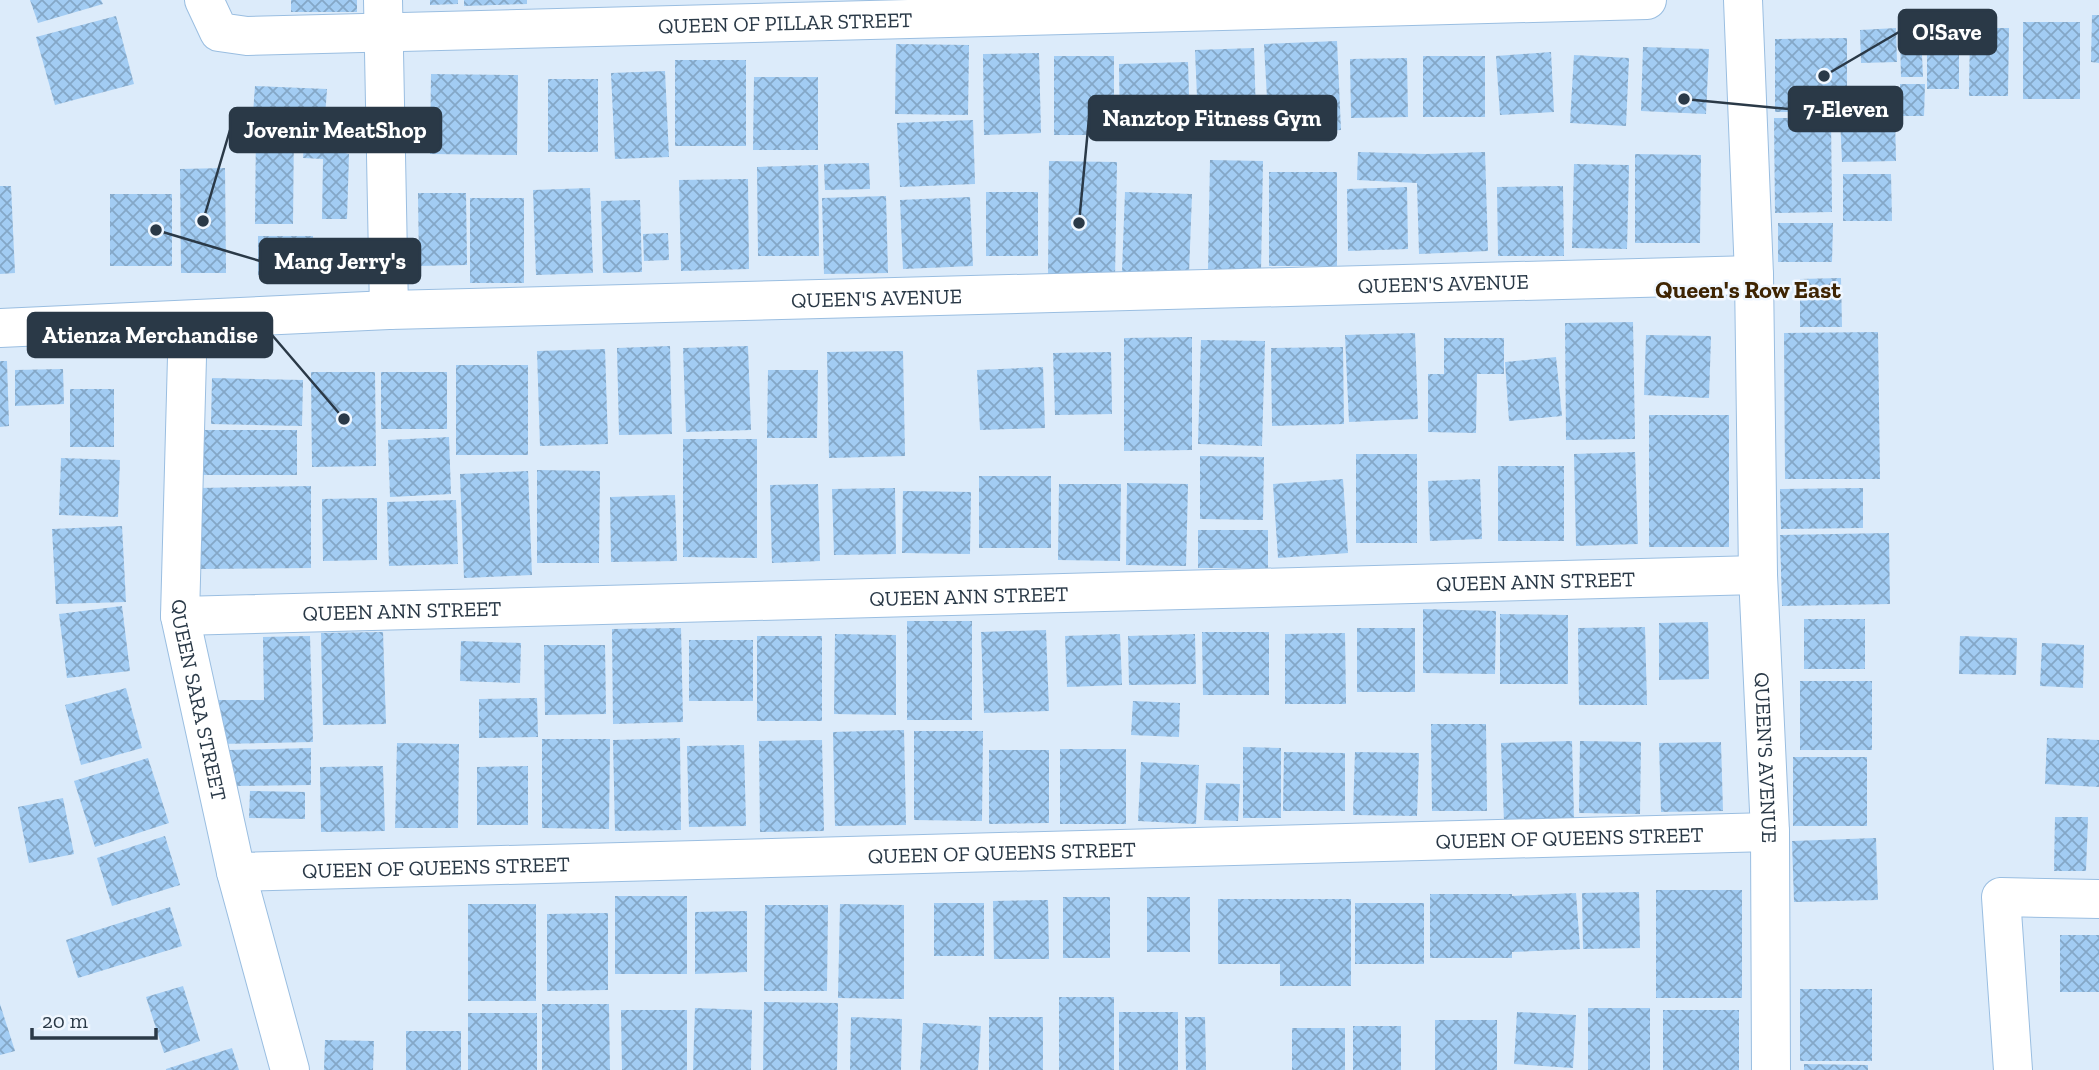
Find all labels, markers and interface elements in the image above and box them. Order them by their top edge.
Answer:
street label: QUEEN OF PILLAR STREET [658,6,913,38]
callout: O!Save [1899,10,1996,54]
text: O!Save [1912,18,1982,46]
callout: 7-Eleven [1789,87,1902,131]
text: 7-Eleven [1803,95,1889,123]
callout: Nanztop Fitness Gym [1089,96,1336,140]
text: Nanztop Fitness Gym [1102,104,1322,132]
callout: Jovenir MeatShop [230,108,441,152]
text: Jovenir MeatShop [243,116,427,144]
callout: Mang Jerry's [260,239,420,283]
text: Mang Jerry's [274,247,406,275]
street label: QUEEN'S AVENUE [1357,268,1529,298]
district label: Queen's Row East [1655,275,1841,304]
street label: QUEEN'S AVENUE [791,283,962,312]
callout: Atienza Merchandise [28,313,272,357]
text: Atienza Merchandise [42,321,258,349]
street label: QUEEN ANN STREET [1436,566,1635,596]
street label: QUEEN ANN STREET [869,580,1069,611]
street label: QUEEN ANN STREET [302,595,502,625]
street label: QUEEN SARA STREET [167,599,233,803]
street label: QUEEN'S AVENUE [1750,672,1783,843]
street label: QUEEN OF QUEENS STREET [1435,821,1704,853]
street label: QUEEN OF QUEENS STREET [867,836,1136,868]
street label: QUEEN OF QUEENS STREET [302,851,570,883]
scale bar [32,996,156,1040]
text: 20 m [42,1008,88,1033]

